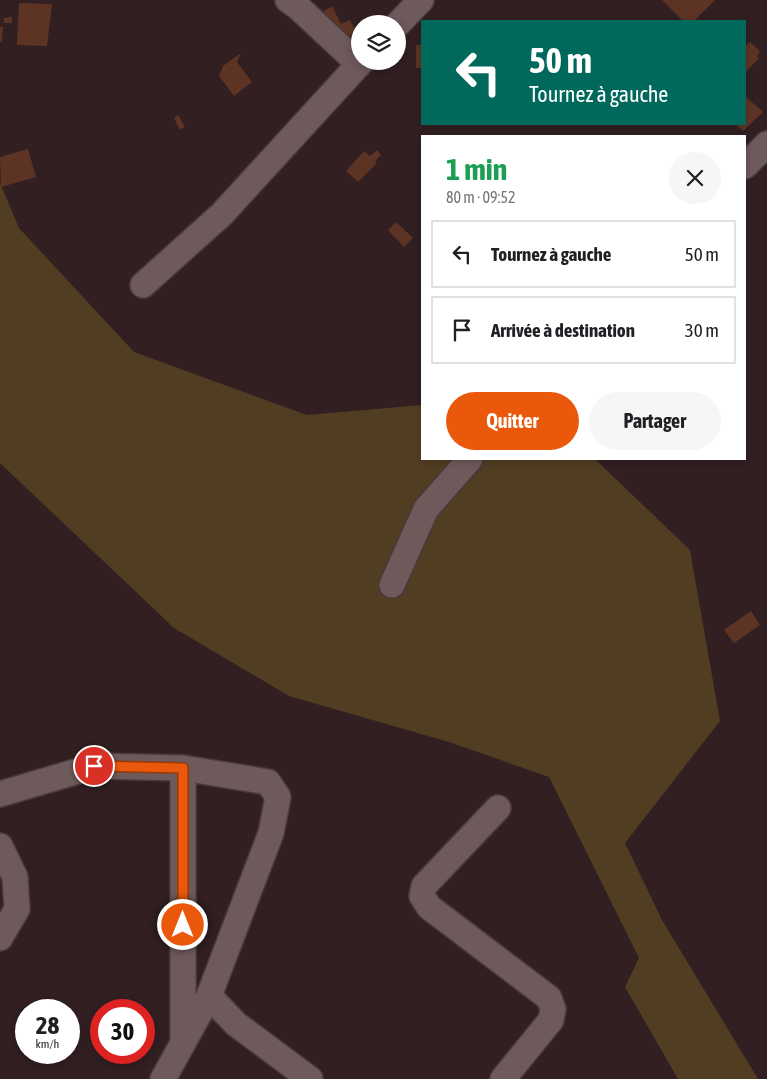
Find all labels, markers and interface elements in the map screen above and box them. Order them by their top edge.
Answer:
map controls [351,15,406,70]
button: layers [351,15,406,70]
icon: left [446,40,511,105]
text: 50 m [529,40,592,80]
text: Tournez à gauche [529,81,668,107]
text: 1 min [446,152,507,186]
button: close [669,152,721,204]
text: 80 m · 09:52 [446,188,516,206]
icon: left [448,240,476,268]
text: Tournez à gauche [491,243,611,265]
text: 50 m [685,243,719,265]
icon: arrive [448,316,476,344]
text: Arrivée à destination [491,319,635,341]
text: 30 m [685,319,719,341]
button: Quitter [446,392,579,450]
button: Partager [589,392,721,450]
pin [73,745,115,787]
icon: arrive [80,752,108,780]
position arrow [156,898,208,950]
speed limit sign: 30 [90,999,155,1064]
text: 28 [36,1011,59,1039]
text: km/h [36,1037,59,1051]

